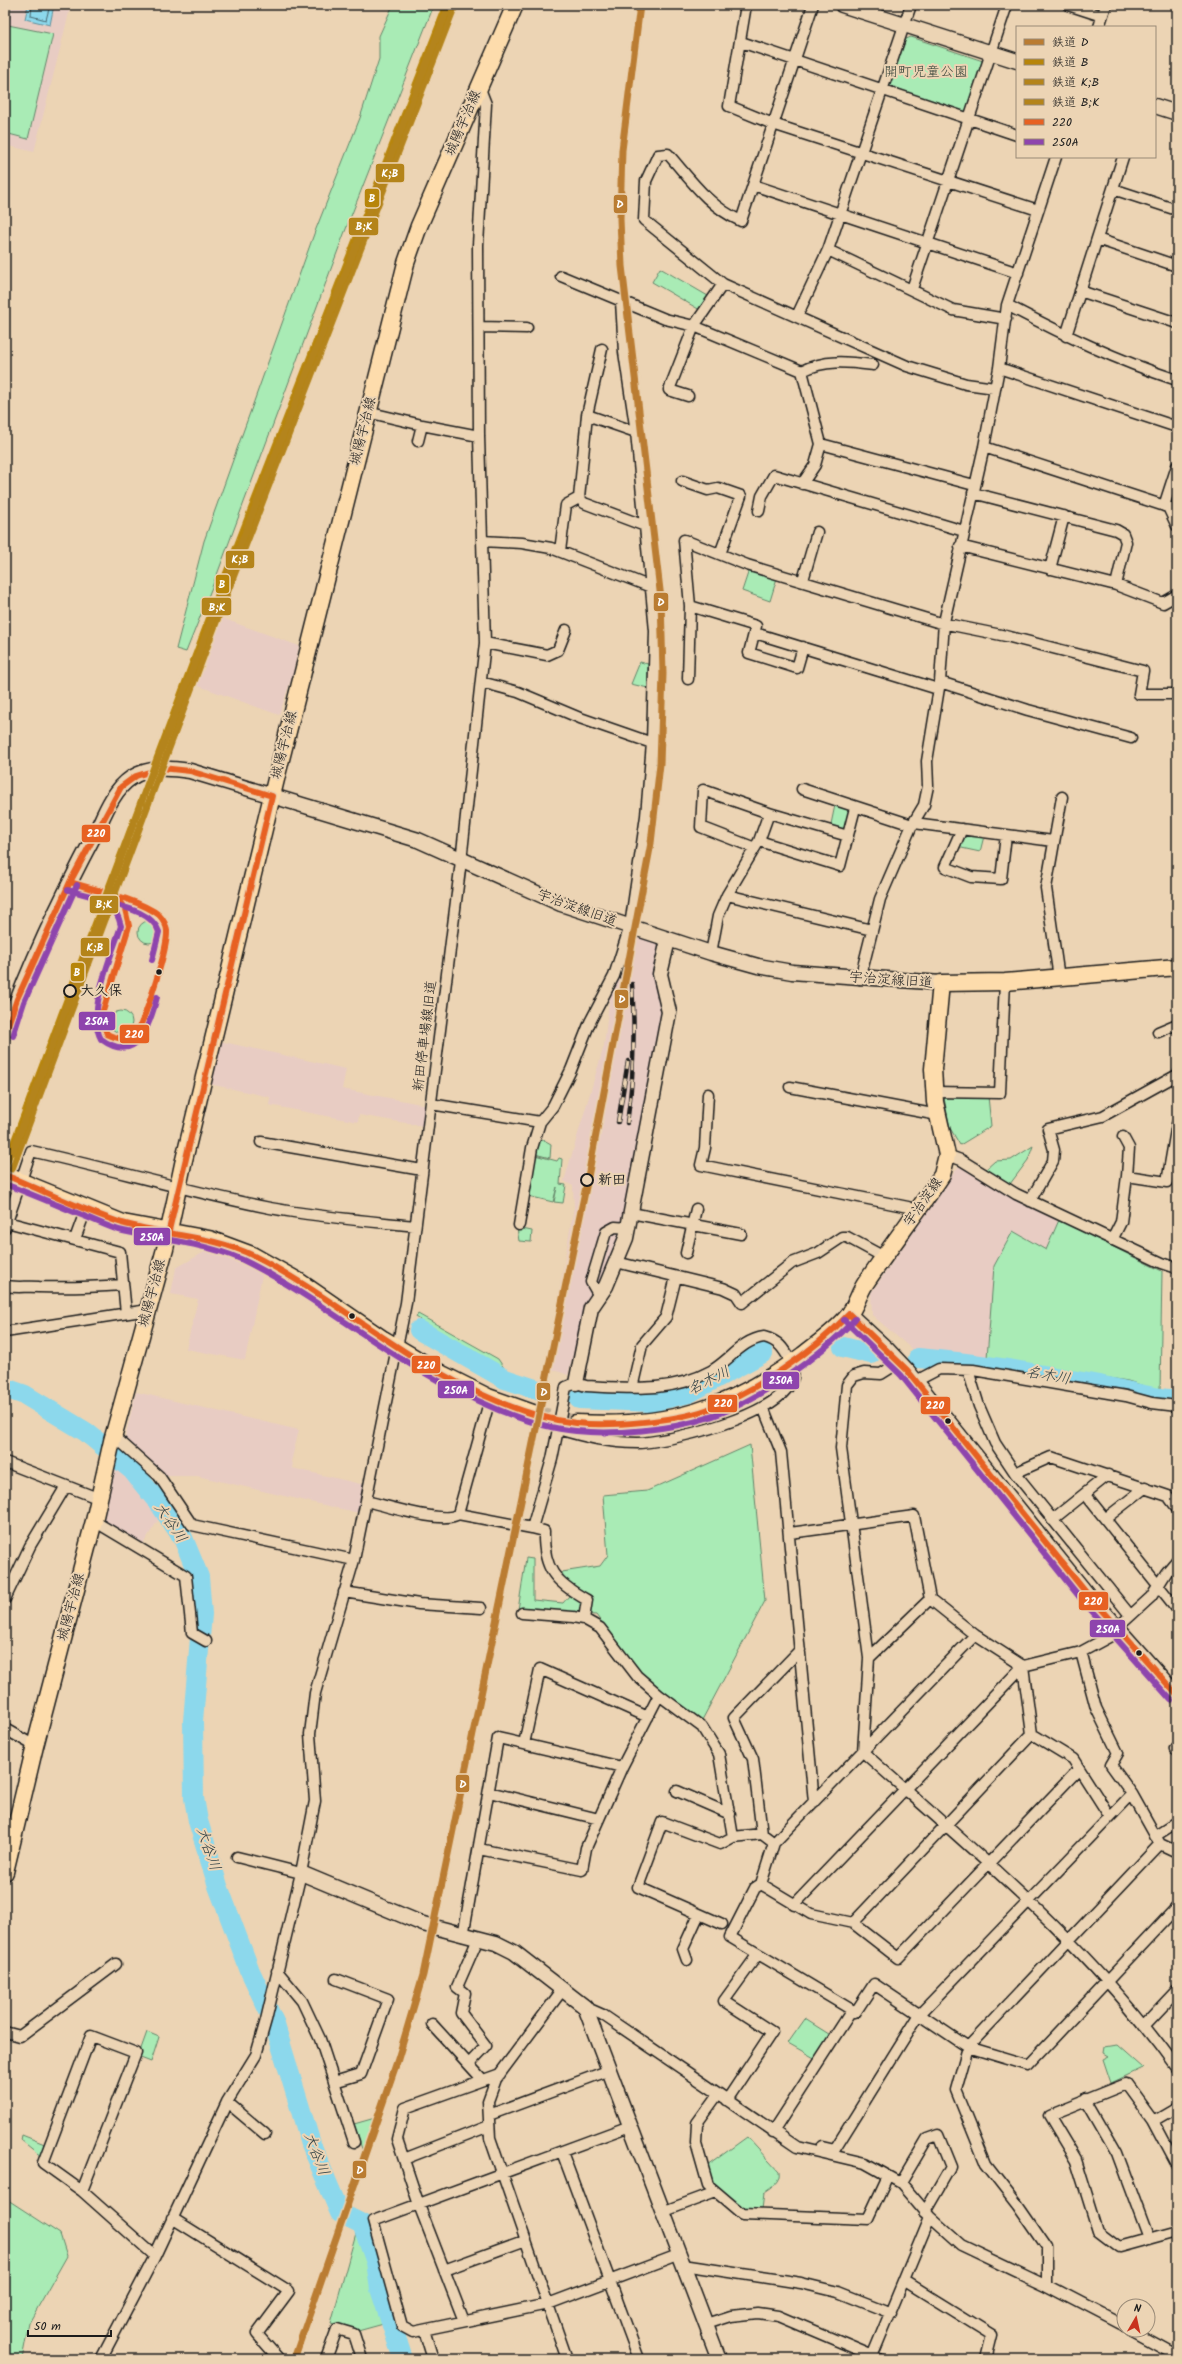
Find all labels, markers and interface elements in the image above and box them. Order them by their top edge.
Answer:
legend [1016,26,1156,158]
text: 鉄道 D [1052,33,1089,52]
text: 鉄道 B [1052,53,1088,72]
park label: 開町児童公園 [884,61,968,83]
text: 鉄道 K;B [1052,73,1099,92]
street label: 城陽宇治線 [439,86,487,160]
text: 鉄道 B;K [1052,93,1100,112]
text: 220 [1052,113,1072,132]
text: 250A [1052,133,1079,152]
line badge: K;B [375,163,405,183]
text: K;B [382,165,399,183]
line badge: B [364,188,380,208]
text: B [369,190,376,208]
line badge: D [613,194,628,214]
text: D [616,196,624,214]
line badge: B;K [348,217,379,236]
text: B;K [356,218,373,236]
street label: 城陽宇治線 [344,394,382,468]
line badge: K;B [225,550,255,569]
text: K;B [232,551,249,569]
line badge: B [215,574,230,594]
text: B [219,576,226,594]
line badge: D [653,592,669,612]
text: D [657,594,665,612]
line badge: B;K [201,597,232,616]
text: B;K [209,599,226,617]
street label: 城陽宇治線 [265,708,303,782]
line badge: 220 [81,824,111,843]
text: 220 [87,825,106,843]
street label: 宇治淀線旧道 [534,883,620,933]
line badge: B;K [89,895,119,914]
text: B;K [96,896,113,914]
line badge: K;B [80,937,110,957]
text: K;B [87,939,104,957]
line badge: B [70,962,85,982]
text: B [74,964,81,982]
street label: 宇治淀線旧道 [848,966,934,994]
unlabelled marker [154,967,164,977]
street label: 新田停車場線旧道 [407,979,443,1093]
place label: 大久保 [80,980,122,1002]
marker: 大久保 [63,984,77,998]
line badge: D [614,989,629,1009]
text: D [618,991,626,1009]
line badge: 250A [78,1011,116,1031]
text: 250A [85,1013,109,1031]
line badge: 220 [119,1024,150,1044]
text: 220 [125,1026,144,1044]
place label: 新田 [598,1169,626,1191]
marker: 新田 [580,1173,594,1187]
street label: 宇治淀線 [898,1173,948,1231]
line badge: 250A [133,1227,171,1246]
text: 250A [140,1229,164,1247]
street label: 城陽宇治線 [132,1256,172,1330]
unlabelled marker [347,1311,357,1321]
line badge: 220 [411,1355,441,1374]
text: 220 [417,1357,436,1375]
water label: 名木川 [683,1360,735,1402]
water label: 名木川 [1024,1360,1072,1392]
line badge: 250A [762,1371,800,1390]
text: 250A [769,1372,793,1390]
line badge: 250A [437,1380,475,1399]
text: 250A [444,1382,468,1400]
line badge: D [536,1382,551,1401]
text: D [540,1384,548,1402]
line badge: 220 [707,1394,738,1413]
text: 220 [714,1395,733,1413]
line badge: 220 [920,1396,951,1415]
text: 220 [926,1397,945,1415]
unlabelled marker [943,1416,953,1426]
water label: 大谷川 [147,1498,193,1548]
street label: 城陽宇治線 [51,1570,91,1644]
line badge: 220 [1078,1591,1109,1611]
text: 220 [1084,1593,1103,1611]
line badge: 250A [1089,1619,1126,1638]
text: 250A [1096,1621,1120,1639]
unlabelled marker [1134,1648,1144,1658]
line badge: D [455,1774,470,1793]
text: D [459,1776,467,1794]
water label: 大谷川 [189,1824,227,1874]
water label: 大谷川 [297,2129,335,2179]
line badge: D [352,2160,367,2179]
text: D [356,2162,364,2180]
north arrow [1116,2298,1156,2338]
text: N [1133,2300,1142,2319]
scale bar [28,2312,111,2338]
text: 50 m [34,2317,61,2336]

